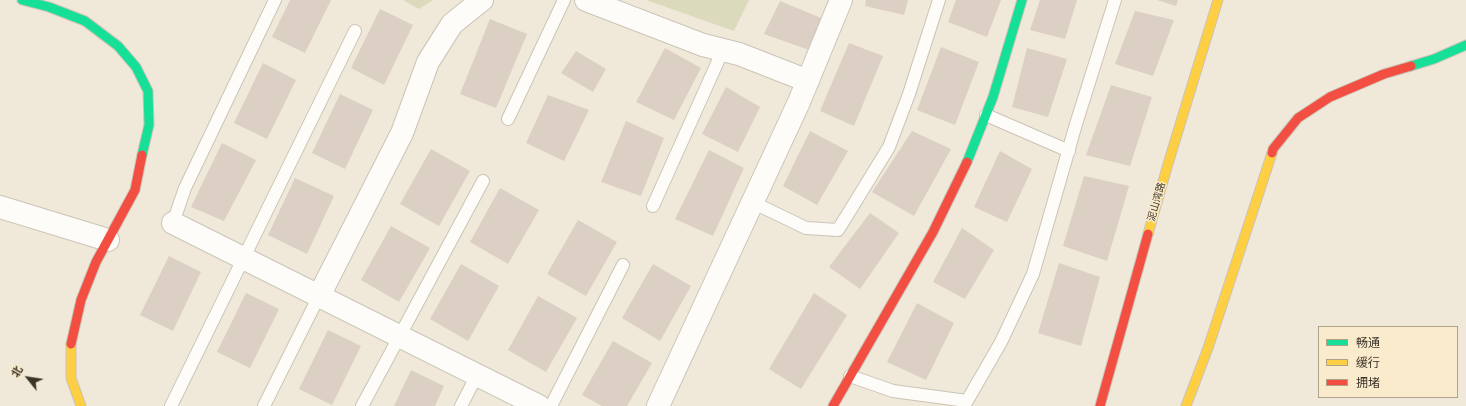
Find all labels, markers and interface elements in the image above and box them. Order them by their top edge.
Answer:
street label: 泥山湾路 [1146,181,1168,223]
legend [1318,326,1458,398]
text: 畅通 [1356,336,1380,351]
text: 缓行 [1356,356,1380,371]
north arrow [8,358,48,398]
text: 北 [9,364,26,380]
text: 拥堵 [1356,376,1380,391]

